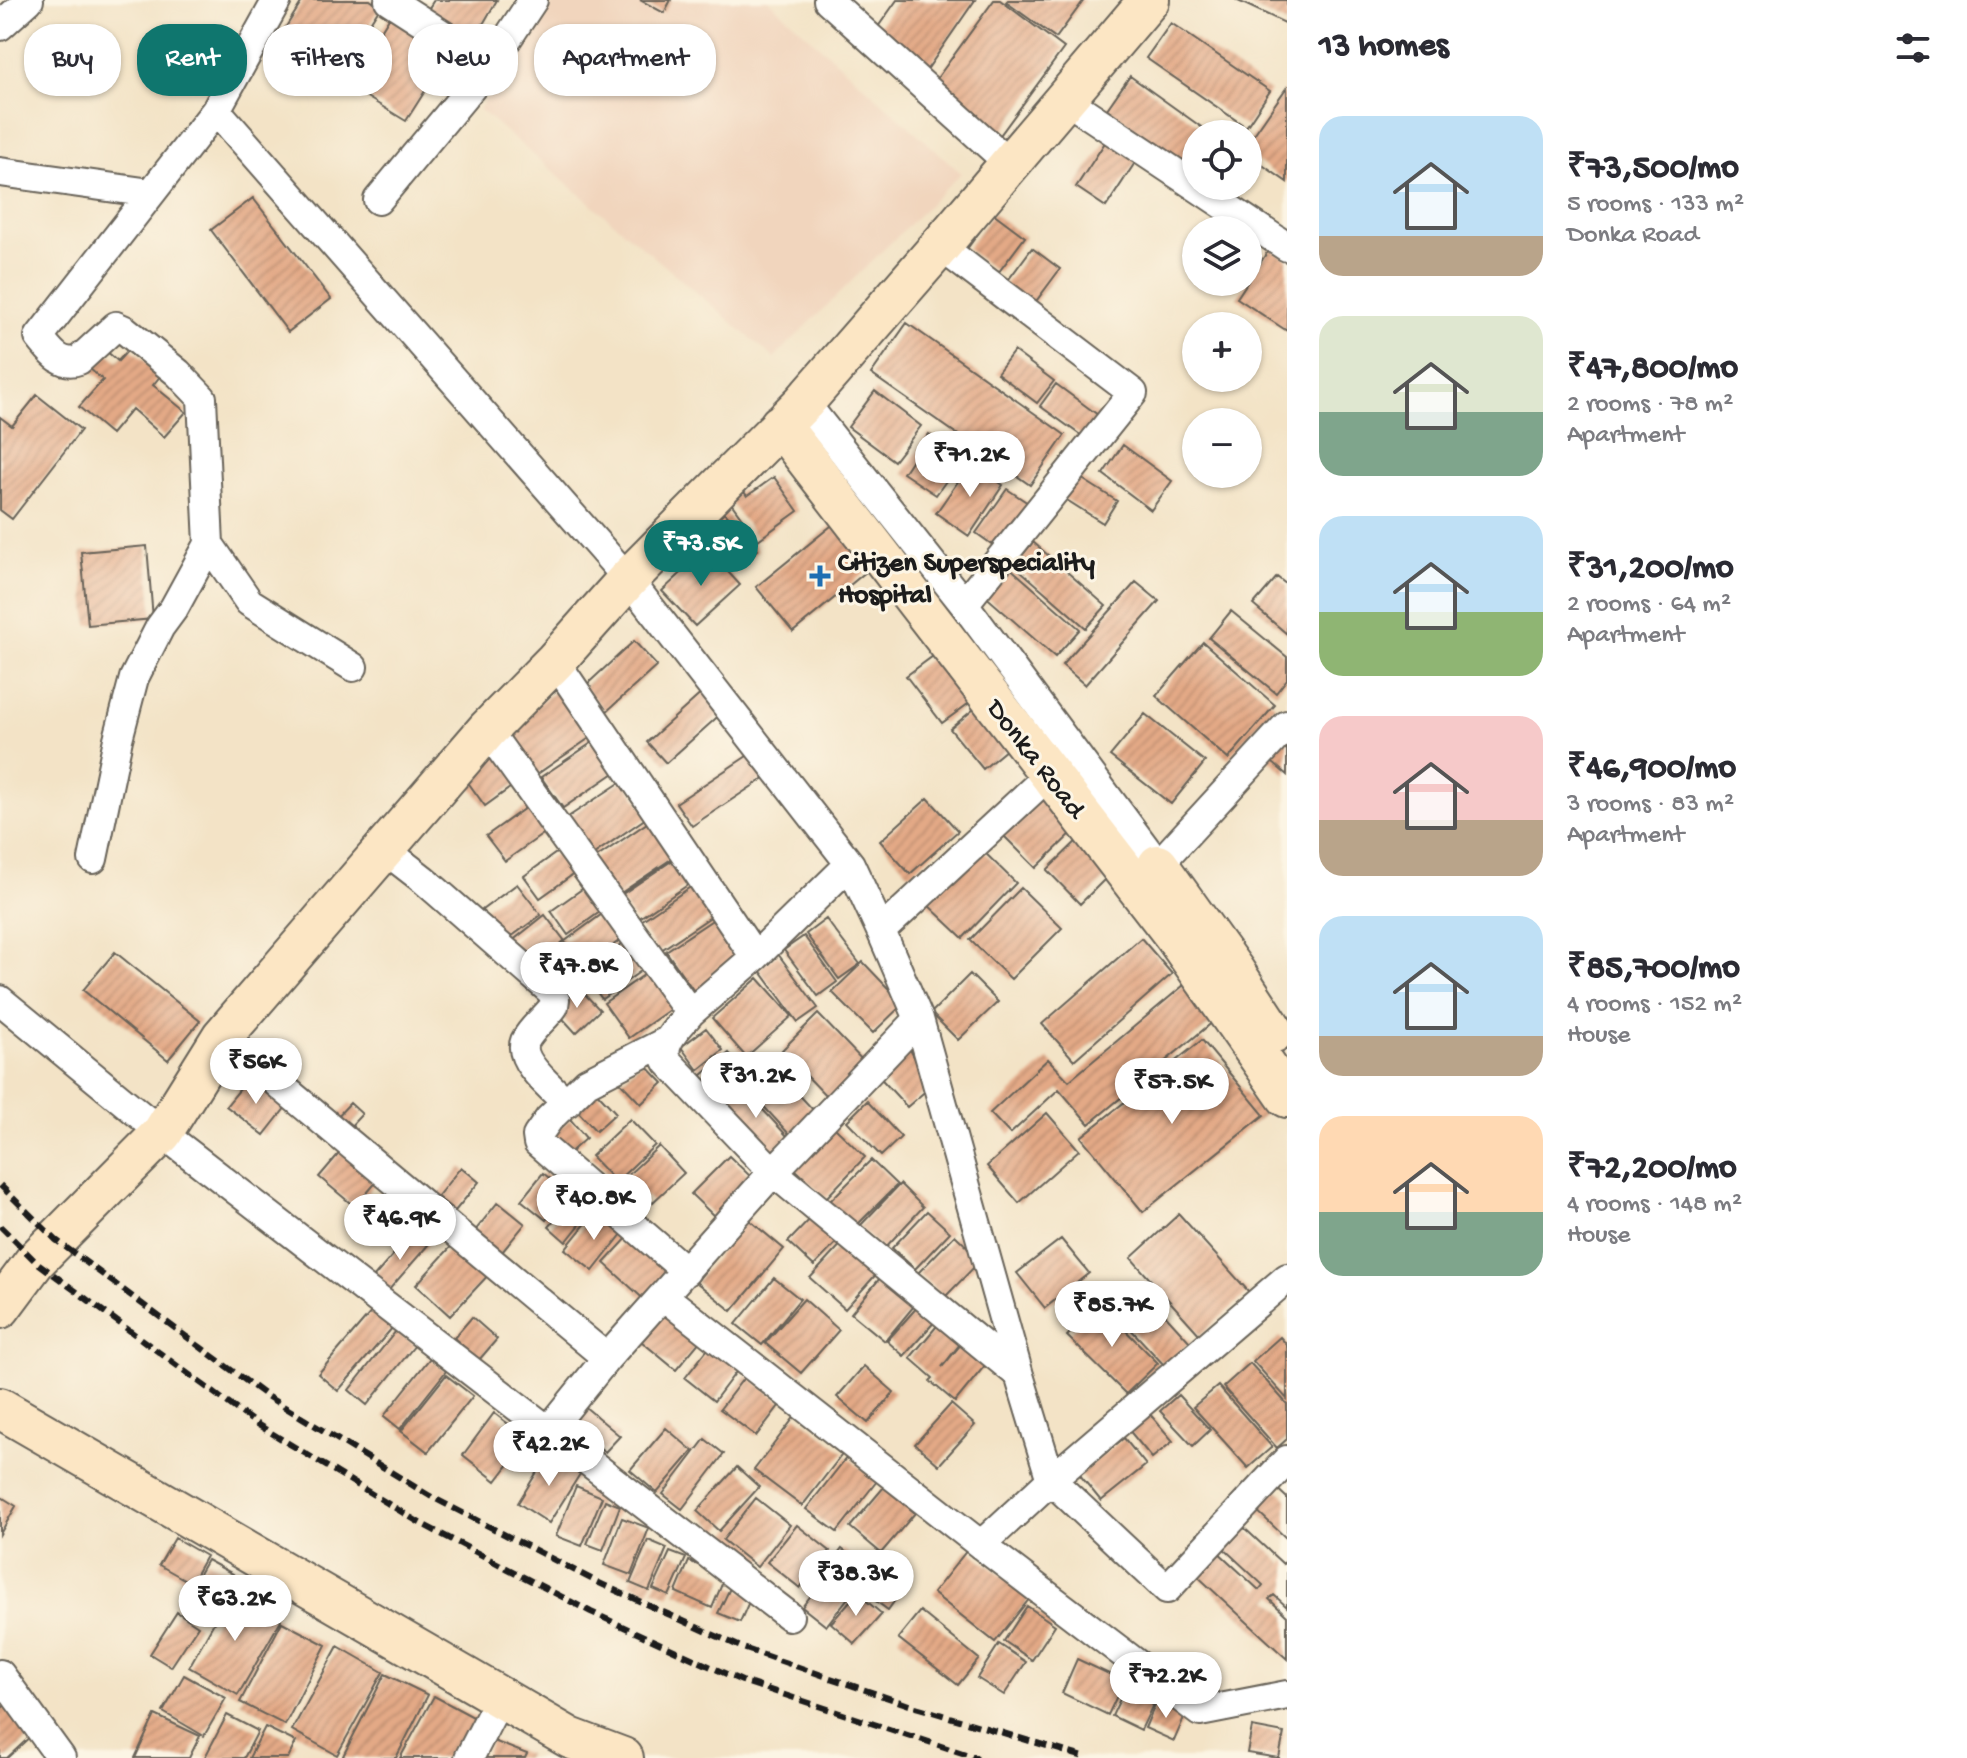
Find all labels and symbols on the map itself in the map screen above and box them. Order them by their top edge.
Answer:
pin: ₹71.2K [905,431,1035,499]
pin: ₹73.5K [636,520,766,588]
place label: Citizen Superspeciality Hospital [838,548,1095,613]
marker: Citizen Superspeciality Hospital [809,565,831,587]
street label: Donka Road [977,692,1093,828]
pin: ₹47.8K [512,942,642,1010]
pin: ₹56K [209,1038,303,1106]
pin: ₹31.2K [691,1052,821,1120]
pin: ₹57.5K [1107,1058,1237,1126]
pin: ₹40.8K [529,1174,659,1242]
pin: ₹46.9K [335,1194,465,1262]
pin: ₹85.7K [1047,1281,1177,1349]
pin: ₹42.2K [484,1420,614,1488]
pin: ₹38.3K [791,1550,921,1618]
pin: ₹63.2K [170,1575,300,1643]
pin: ₹72.2K [1101,1652,1231,1720]

